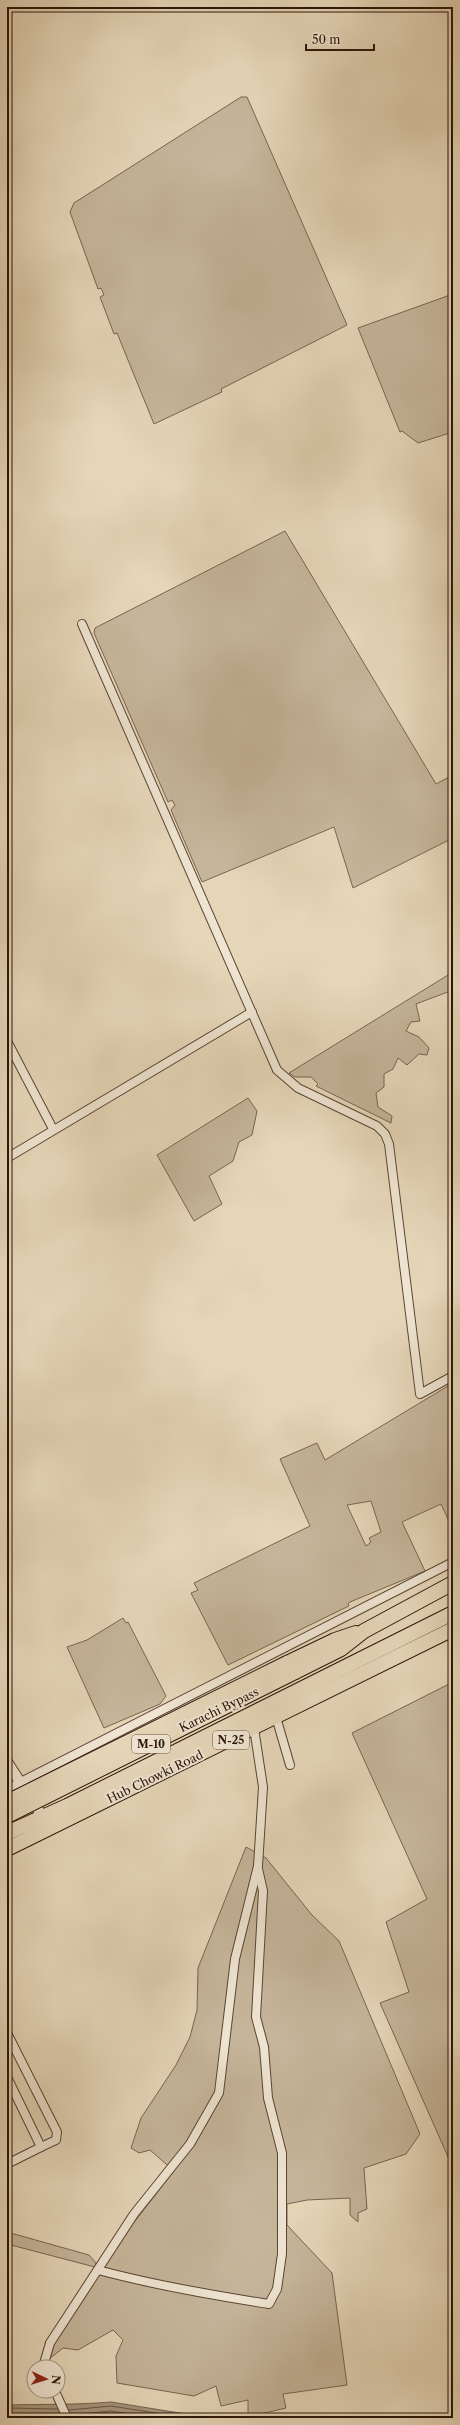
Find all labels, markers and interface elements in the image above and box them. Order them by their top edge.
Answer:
scale bar [306,26,374,52]
text: 50 m [312,32,341,47]
street label: Karachi Bypass [176,1684,261,1735]
road number: N-25 [213,1731,249,1749]
road number: M-10 [132,1735,170,1753]
street label: Hub Chowki Road [104,1746,206,1806]
north arrow [26,2359,66,2399]
text: N [49,2374,63,2385]

